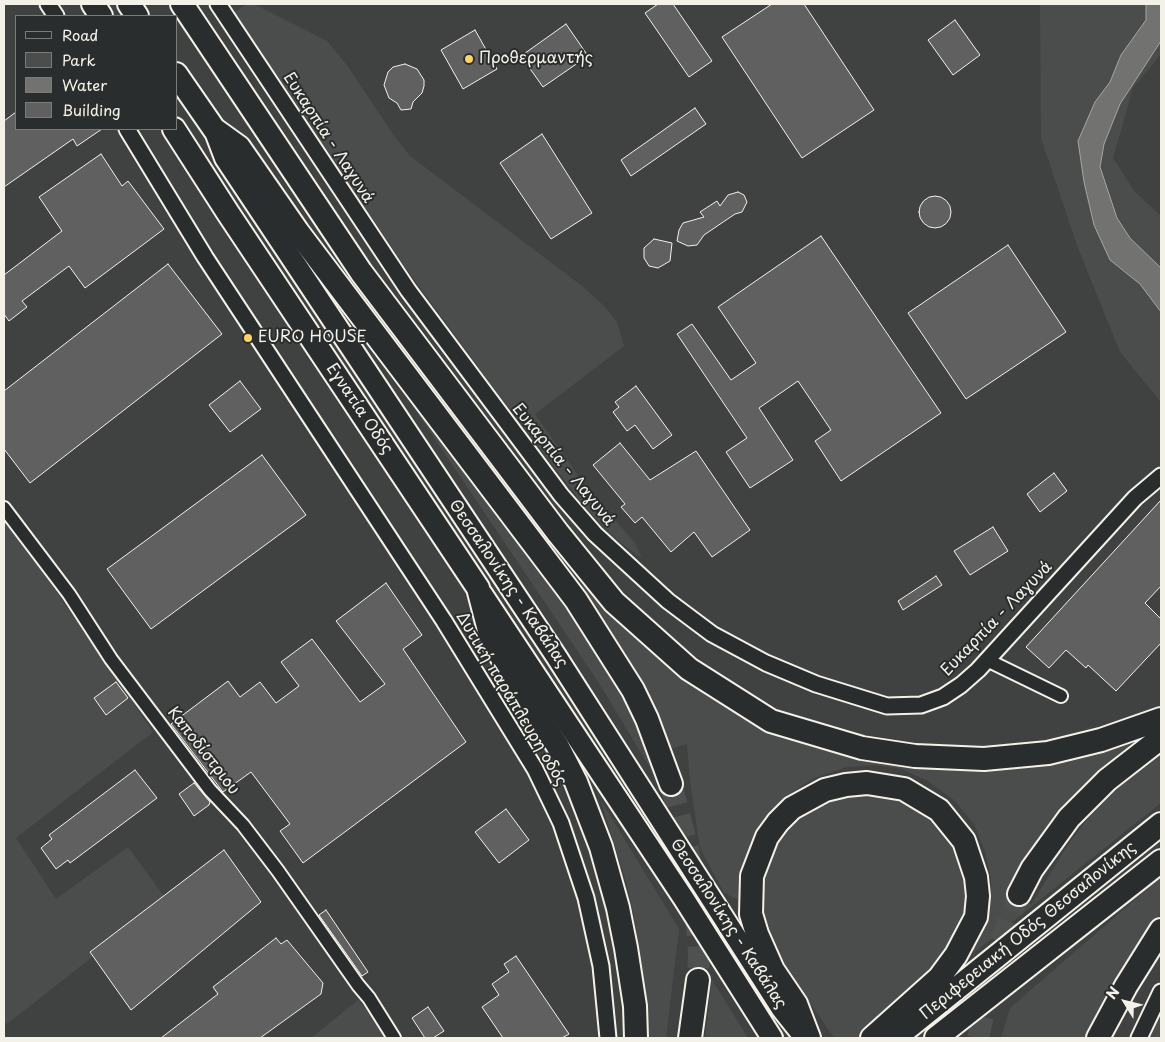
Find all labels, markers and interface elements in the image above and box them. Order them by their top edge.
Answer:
legend [15,15,178,130]
text: Road [62,23,98,46]
text: Park [62,48,96,71]
place label: Προθερμαντής [479,49,593,69]
marker: Προθερμαντής [463,53,475,65]
street label: Ευκαρπία - Λαγυνά [279,69,377,207]
text: Water [62,73,107,96]
text: Building [62,98,121,121]
place label: EURO HOUSE [258,328,367,348]
marker: EURO HOUSE [242,332,254,344]
street label: Εγνατία Οδός [322,360,396,458]
street label: Ευκαρπία - Λαγυνά [508,400,618,530]
street label: Θεσσαλονίκης - Καβάλας [444,496,572,672]
street label: Ευκαρπία - Λαγυνά [937,558,1057,680]
street label: Δυτική παράπλευρη οδός [451,609,571,789]
street label: Καποδίστριου [163,703,243,799]
street label: Θεσσαλονίκης - Καβάλας [666,835,790,1013]
street label: Περιφερειακή Οδός Θεσσαλονίκης [916,838,1140,1024]
north arrow [1100,977,1150,1027]
text: N [1101,982,1124,1004]

